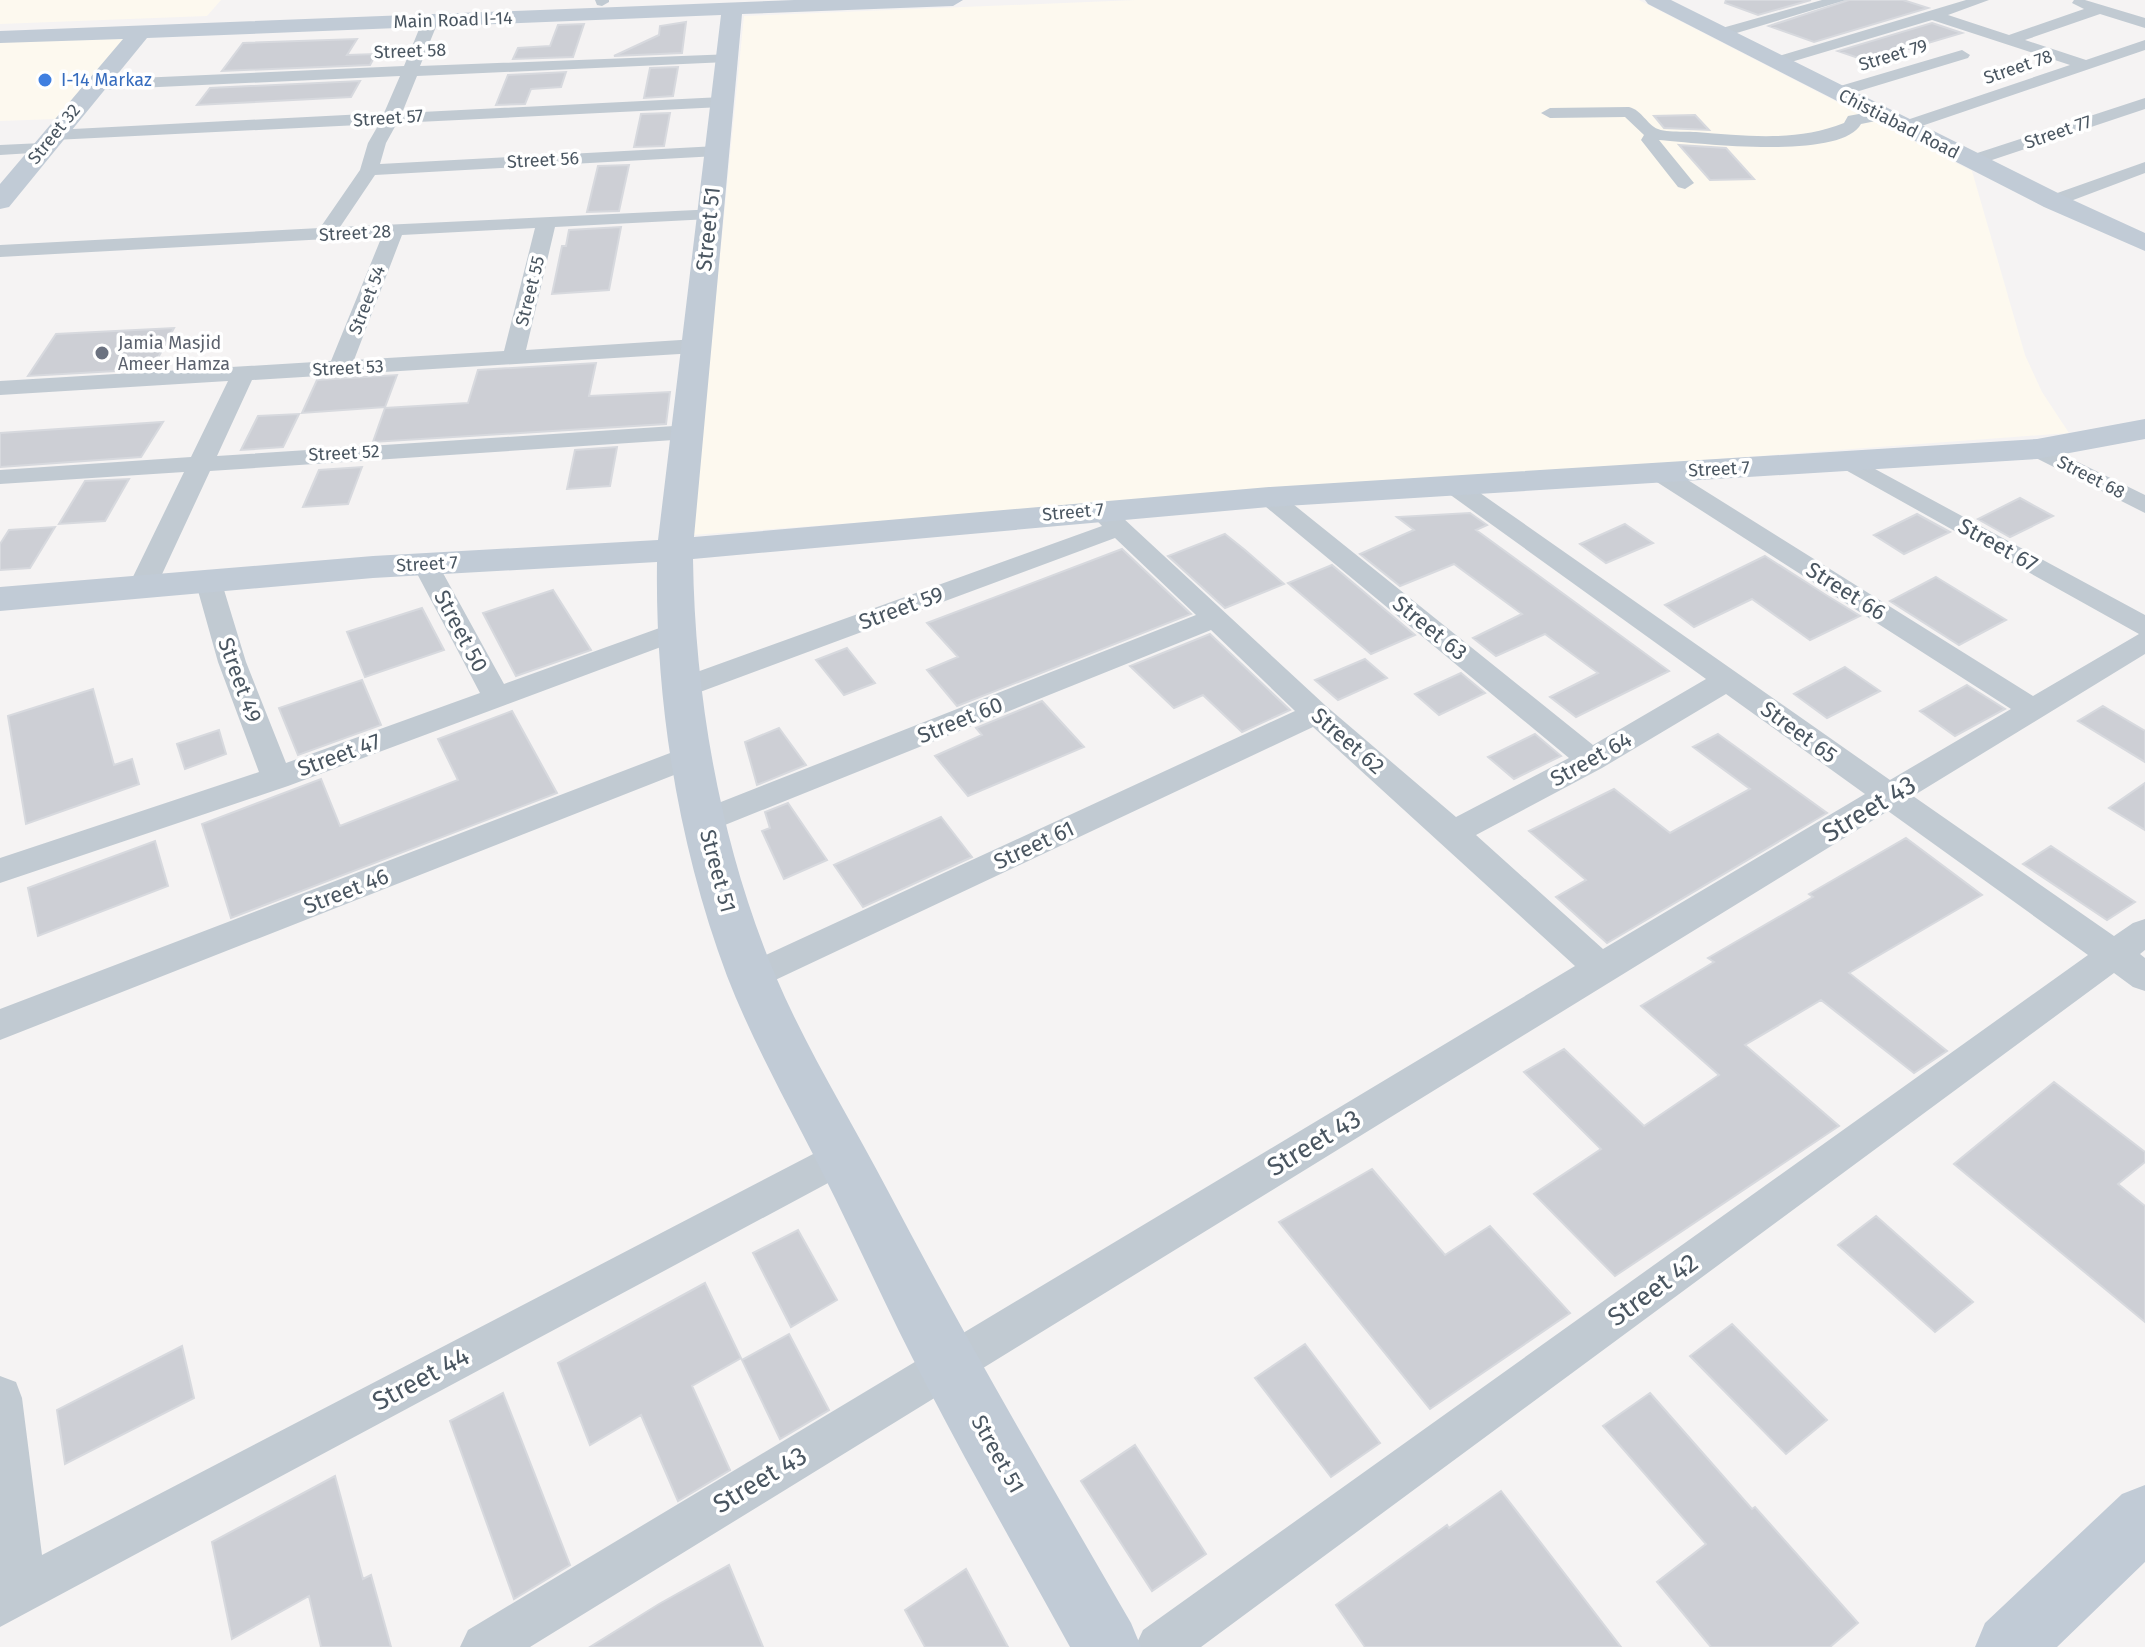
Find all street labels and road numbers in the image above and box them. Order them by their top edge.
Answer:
street label: Main Road I-14 [393,7,513,33]
street label: Street 79 [1856,34,1930,76]
street label: Street 58 [373,39,447,63]
street label: Street 78 [1981,45,2055,89]
street label: Chistiabad Road [1835,84,1963,164]
street label: Street 32 [23,99,85,169]
street label: Street 57 [352,105,424,131]
street label: Street 77 [2022,110,2094,154]
street label: Street 56 [506,147,580,173]
street label: Street 51 [690,185,726,273]
street label: Street 28 [318,220,392,246]
street label: Street 55 [511,254,549,328]
street label: Street 54 [344,262,390,338]
street label: Street 53 [312,355,384,381]
street label: Street 52 [308,440,380,466]
street label: Street 68 [2053,451,2129,503]
street label: Street 7 [1688,456,1750,482]
street label: Street 7 [1041,498,1105,526]
street label: Street 67 [1954,512,2043,578]
street label: Street 7 [396,551,458,577]
street label: Street 66 [1801,556,1891,626]
street label: Street 59 [855,580,947,636]
street label: Street 50 [428,585,494,677]
street label: Street 63 [1387,590,1473,666]
street label: Street 49 [212,634,268,726]
street label: Street 60 [913,691,1007,749]
street label: Street 65 [1755,695,1843,769]
street label: Street 62 [1306,702,1390,780]
street label: Street 64 [1546,725,1637,792]
street label: Street 47 [294,727,384,782]
street label: Street 43 [1817,769,1921,849]
street label: Street 61 [989,815,1079,875]
street label: Street 51 [694,826,742,916]
street label: Street 46 [300,862,392,920]
street label: Street 43 [1262,1103,1366,1183]
street label: Street 42 [1602,1247,1704,1333]
street label: Street 44 [367,1341,475,1417]
street label: Street 51 [966,1410,1030,1498]
street label: Street 43 [708,1440,812,1520]

